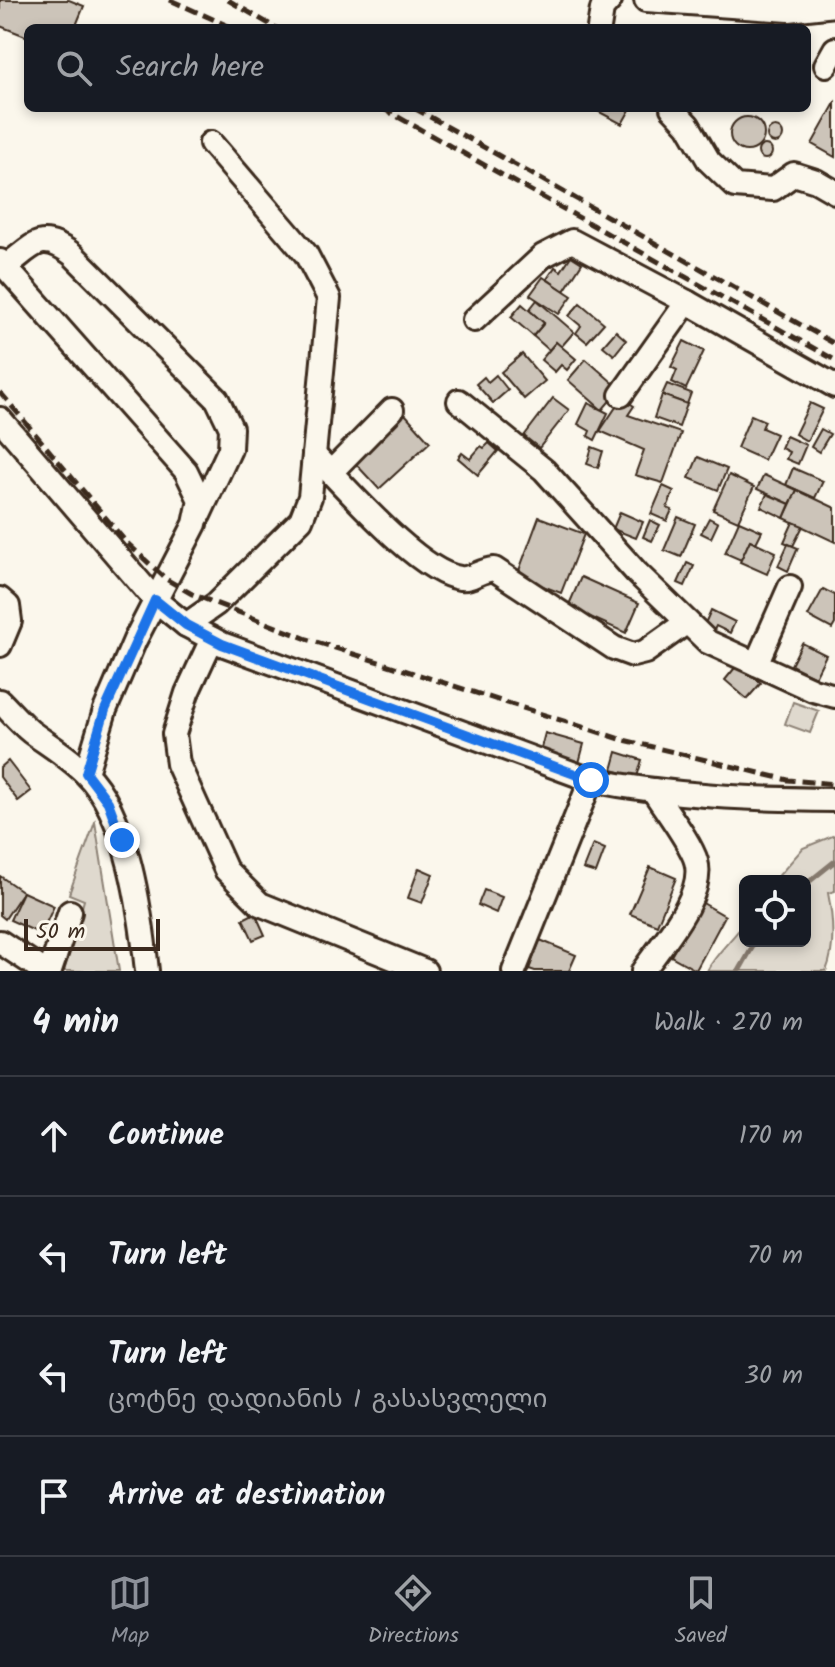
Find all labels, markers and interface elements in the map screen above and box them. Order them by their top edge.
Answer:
search box [24,24,811,112]
text: Search here [116,44,264,92]
icon: search [52,46,96,90]
route start [573,762,609,798]
route end [104,822,140,858]
map controls [739,875,811,947]
button: locate [739,875,811,947]
scale bar [24,915,160,951]
text: 50 m [36,915,85,950]
text: 4 min [32,996,119,1050]
text: Walk · 270 m [654,1002,803,1044]
text: Continue [108,1112,224,1160]
icon: ahead [32,1114,76,1158]
text: 170 m [739,1115,803,1157]
text: Turn left [108,1232,227,1280]
icon: left [32,1234,76,1278]
text: 70 m [747,1235,803,1277]
text: Turn left [108,1331,227,1379]
icon: left [32,1354,76,1398]
text: 30 m [744,1355,803,1397]
text: ცოტნე დადიანის I გასასვლელი [108,1379,547,1421]
text: Arrive at destination [108,1472,385,1520]
icon: arrive [32,1474,76,1518]
tab: Map [108,1571,152,1654]
tab: Directions [368,1571,459,1654]
tab: Saved [675,1571,727,1654]

